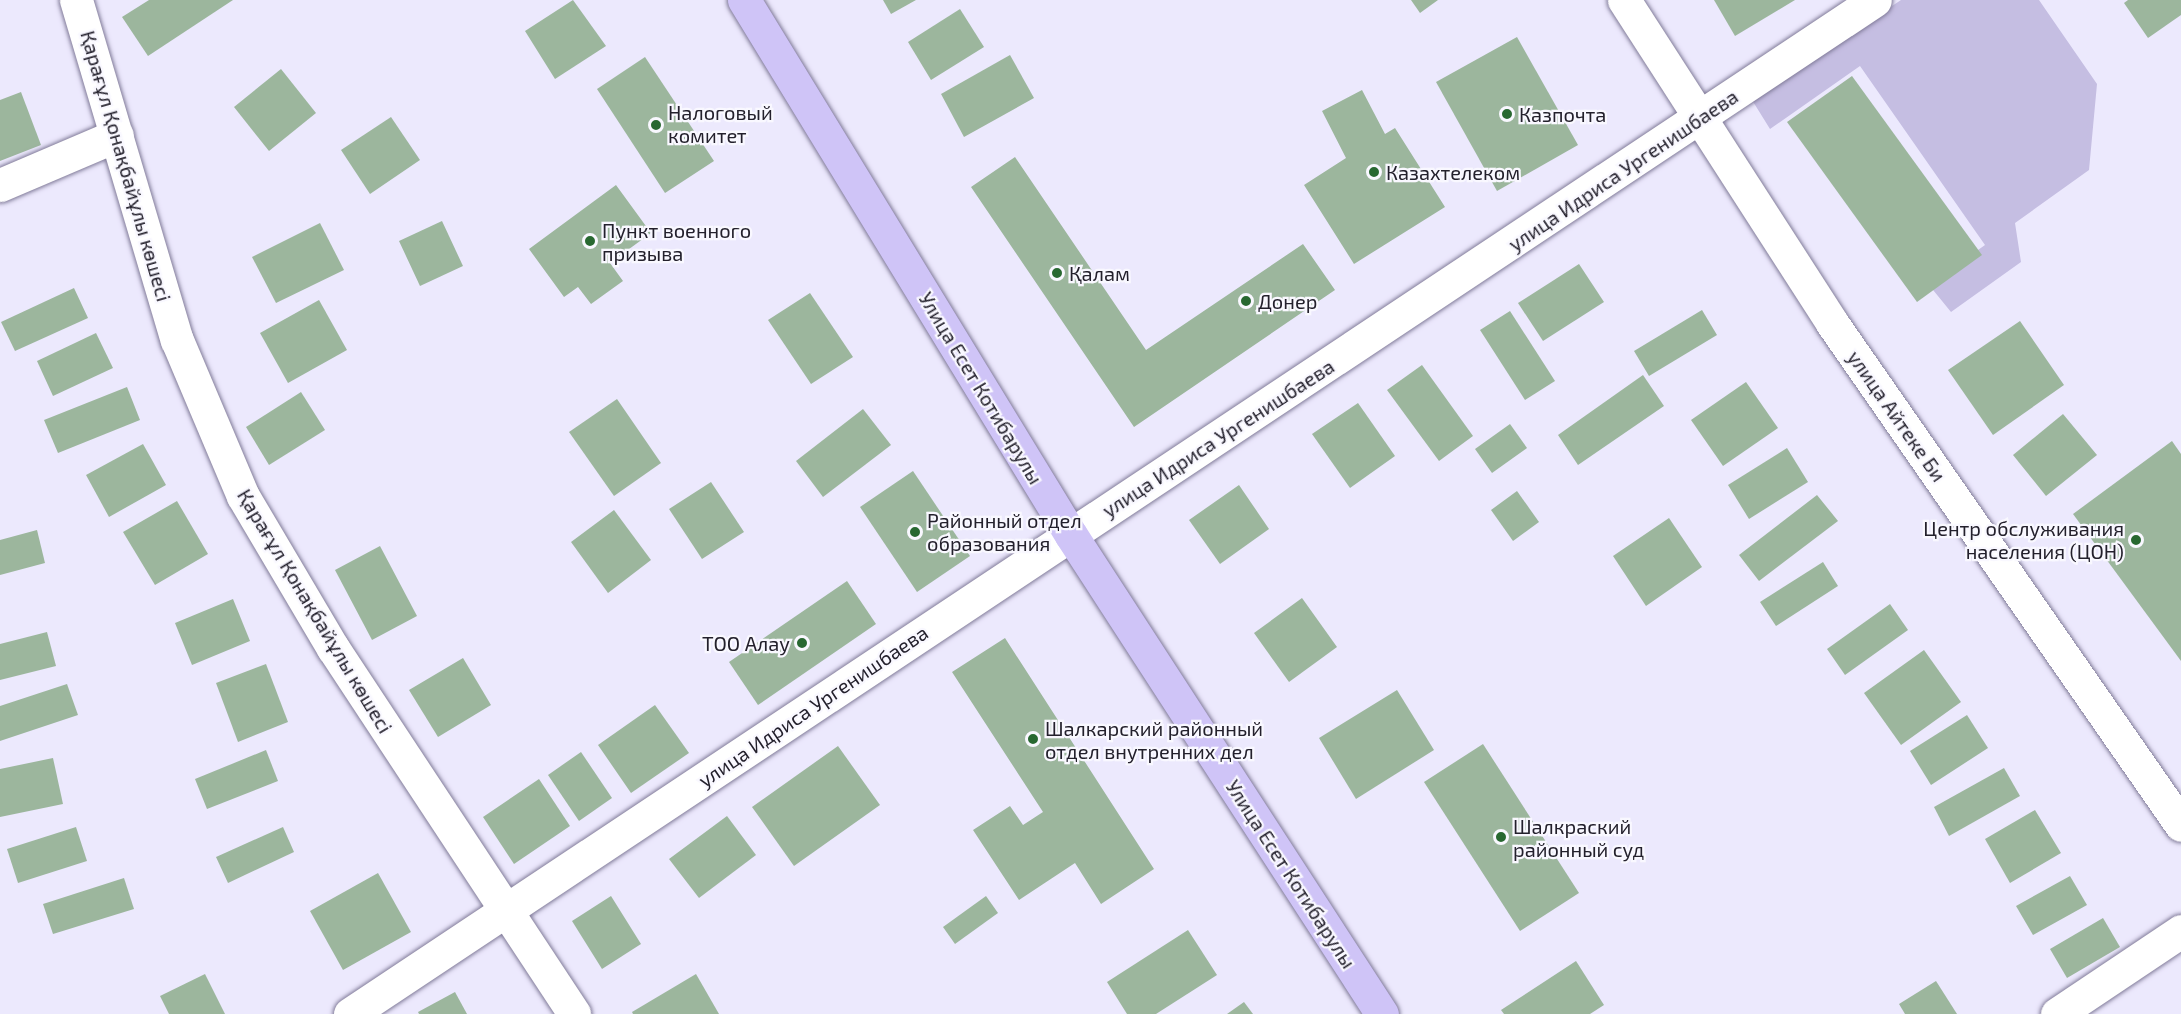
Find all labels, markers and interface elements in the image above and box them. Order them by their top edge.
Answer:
street label: Қарағұл Қонақбайұлы көшесі [76,28,176,304]
street label: улица Идриса Ургенишбаева [1504,84,1742,256]
place label: Налоговый комитет [668,101,773,148]
place label: Казпочта [1519,102,1606,126]
marker: Казпочта [1500,107,1514,121]
marker: Налоговый комитет [649,118,663,132]
place label: Казахтелеком [1386,160,1520,184]
marker: Казахтелеком [1367,165,1381,179]
place label: Пункт военного призыва [602,218,751,265]
marker: Пункт военного призыва [583,234,597,248]
place label: Қалам [1069,261,1130,285]
marker: Қалам [1050,266,1064,280]
street label: Улица Есет Котибарулы [914,288,1048,488]
place label: Донер [1258,289,1317,313]
marker: Донер [1239,294,1253,308]
street label: улица Айтеке Би [1843,346,1951,486]
street label: улица Идриса Ургенишбаева [1098,354,1338,522]
street label: Қарағұл Қонақбайұлы көшесі [233,485,397,737]
place label: Районный отдел образования [927,508,1082,555]
place label: Центр обслуживания населения (ЦОН) [1923,516,2124,563]
marker: Районный отдел образования [908,525,922,539]
marker: Центр обслуживания населения (ЦОН) [2129,533,2143,547]
street label: улица Идриса Ургенишбаева [694,620,932,792]
place label: ТОО Алау [702,631,790,655]
marker: ТОО Алау [795,636,809,650]
place label: Шалкарский районный отдел внутренних дел [1045,716,1263,763]
marker: Шалкарский районный отдел внутренних дел [1026,732,1040,746]
street label: Улица Есет Котибарулы [1221,775,1361,973]
place label: Шалкраский районный суд [1513,814,1644,861]
marker: Шалкраский районный суд [1494,830,1508,844]

